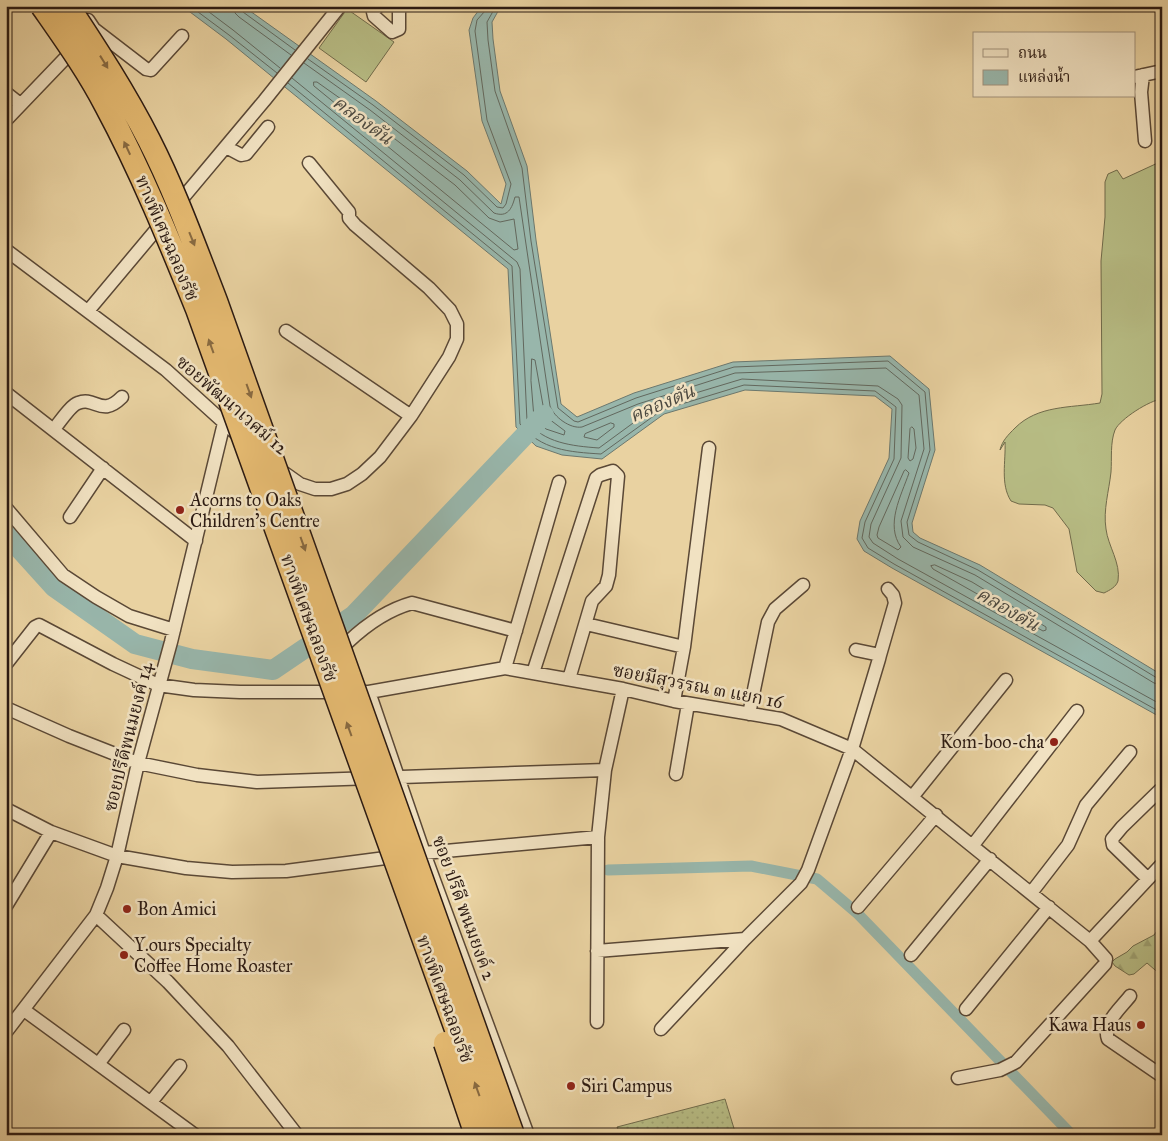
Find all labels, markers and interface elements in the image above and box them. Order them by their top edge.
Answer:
legend [973,32,1136,98]
text: ถนน [1018,44,1047,62]
one-way arrow [100,55,109,68]
text: แหล่งน้ำ [1018,66,1070,86]
water label: คลองตัน [328,91,398,150]
one-way arrow [123,141,131,155]
street label: ทางพิเศษฉลองรัช [131,172,203,304]
one-way arrow [189,231,196,246]
one-way arrow [206,338,214,353]
street label: ซอยพัฒนาเวศม์ 12 [172,351,292,459]
water label: คลองตัน [626,379,699,427]
one-way arrow [245,384,253,399]
place label: Acorns to Oaks Children's Centre [189,489,320,532]
marker: Acorns to Oaks Children's Centre [174,504,186,516]
one-way arrow [299,537,307,552]
street label: ทางพิเศษฉลองรัช [276,551,342,685]
water label: คลองตัน [973,582,1044,636]
street label: ซอยปรีดีพนมยงค์ 14 [99,659,157,814]
street label: ซอยมีสุวรรณ ๓ แยก 16 [611,659,786,714]
one-way arrow [345,721,353,736]
place label: Kom-boo-cha [940,731,1044,753]
marker: Kom-boo-cha [1048,736,1060,748]
street label: ซอย ปรีดี พนมยงค์ 2 [428,833,500,983]
place label: Bon Amici [137,898,216,920]
marker: Bon Amici [121,903,133,915]
street label: ทางพิเศษฉลองรัช [412,932,478,1066]
place label: Y.ours Specialty Coffee Home Roaster [134,934,293,977]
marker: Y.ours Specialty Coffee Home Roaster [118,949,130,961]
place label: Kawa Haus [1048,1014,1131,1036]
marker: Kawa Haus [1135,1019,1147,1031]
place label: Siri Campus [581,1075,672,1097]
marker: Siri Campus [565,1080,577,1092]
one-way arrow [473,1081,481,1096]

